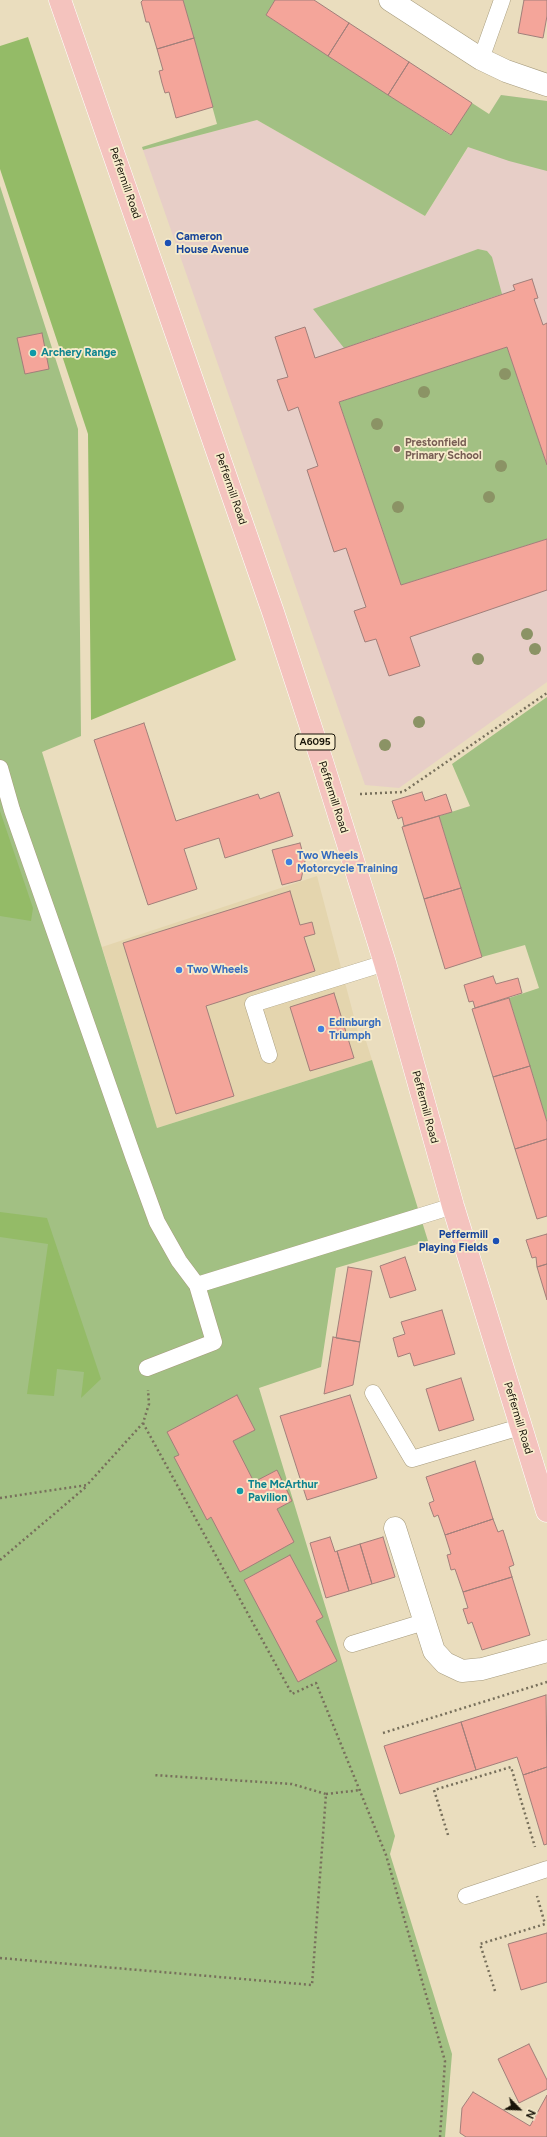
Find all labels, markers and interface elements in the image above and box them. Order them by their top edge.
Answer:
street label: Peffermill Road [107,145,143,221]
place label: Cameron House Avenue [176,230,249,256]
marker: Cameron House Avenue [163,238,173,248]
place label: Archery Range [41,346,116,360]
marker: Archery Range [28,348,38,358]
place label: Prestonfield Primary School [405,436,482,462]
marker: Prestonfield Primary School [392,444,402,454]
street label: Peffermill Road [213,451,249,527]
road number: A6095 [295,734,335,750]
street label: Peffermill Road [315,759,351,835]
place label: Two Wheels Motorcycle Training [297,849,398,875]
marker: Two Wheels Motorcycle Training [284,857,294,867]
place label: Two Wheels [187,963,248,977]
marker: Two Wheels [174,965,184,975]
place label: Edinburgh Triumph [329,1016,381,1042]
marker: Edinburgh Triumph [316,1024,326,1034]
street label: Peffermill Road [409,1069,441,1145]
place label: Peffermill Playing Fields [419,1228,488,1254]
marker: Peffermill Playing Fields [491,1236,501,1246]
street label: Peffermill Road [501,1380,535,1456]
place label: The McArthur Pavilion [248,1478,318,1504]
marker: The McArthur Pavilion [235,1486,245,1496]
north arrow [499,2089,539,2129]
text: N [523,2108,538,2121]

